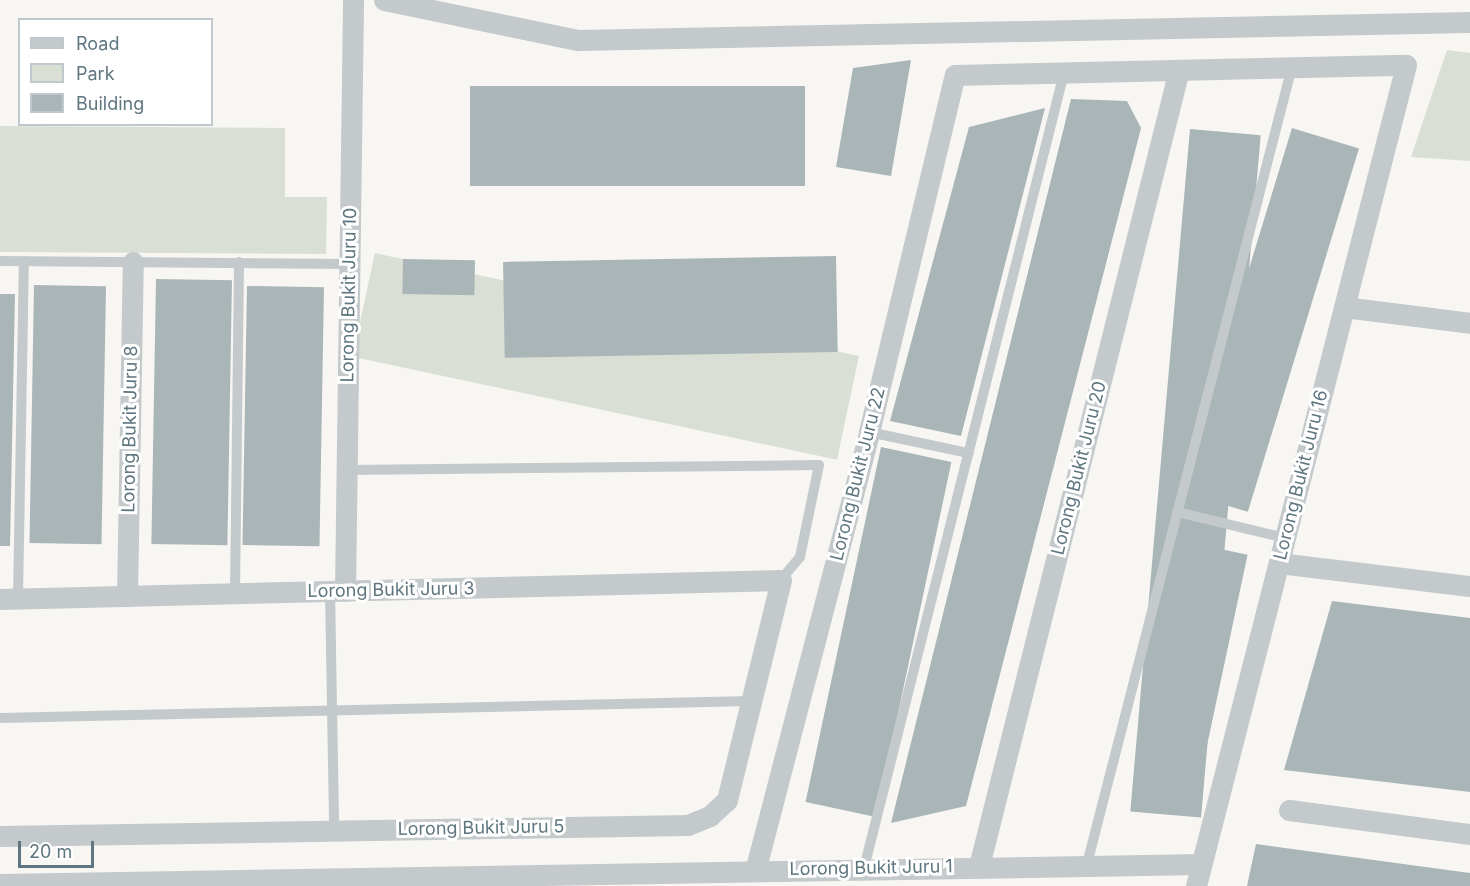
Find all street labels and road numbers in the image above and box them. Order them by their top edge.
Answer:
street label: Lorong Bukit Juru 10 [337,207,361,383]
street label: Lorong Bukit Juru 8 [118,345,142,513]
street label: Lorong Bukit Juru 20 [1047,379,1111,557]
street label: Lorong Bukit Juru 22 [826,385,890,563]
street label: Lorong Bukit Juru 16 [1269,388,1333,562]
street label: Lorong Bukit Juru 3 [307,578,475,602]
street label: Lorong Bukit Juru 5 [397,816,565,840]
street label: Lorong Bukit Juru 1 [789,856,953,880]

